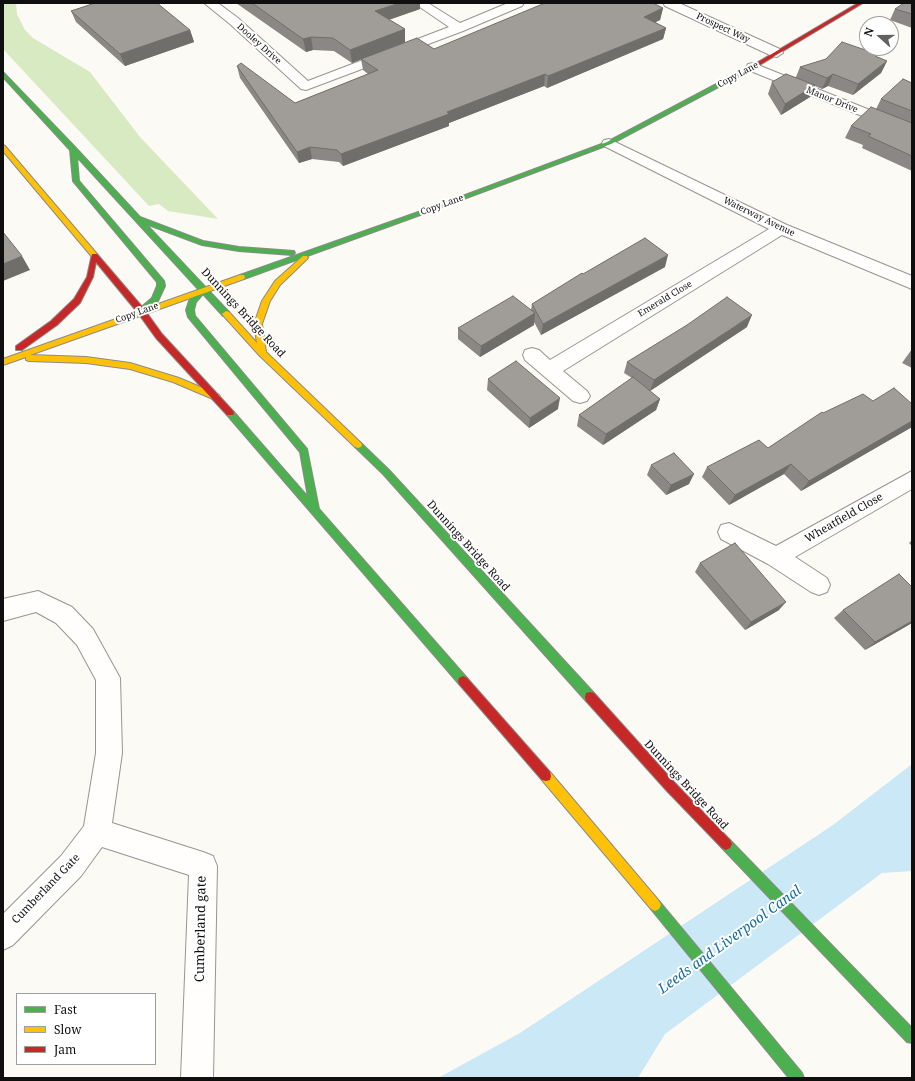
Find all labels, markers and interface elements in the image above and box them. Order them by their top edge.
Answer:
street label: Prospect Way [694,11,752,45]
north arrow [859,16,899,56]
street label: Dooley Drive [235,21,283,67]
text: N [860,25,877,39]
street label: Copy Lane [716,60,760,90]
street label: Manor Drive [805,85,859,115]
street label: Copy Lane [419,192,465,218]
street label: Waterway Avenue [721,195,797,239]
street label: Dunnings Bridge Road [198,266,288,360]
street label: Emerald Close [636,279,694,319]
street label: Copy Lane [114,300,160,326]
street label: Wheatfield Close [803,490,885,546]
street label: Dunnings Bridge Road [424,498,512,594]
street label: Dunnings Bridge Road [641,738,731,832]
street label: Cumberland Gate [9,851,83,927]
street label: Cumberland gate [192,876,210,982]
water label: Leeds and Liverpool Canal [655,882,805,998]
legend [16,993,156,1065]
text: Fast [54,1001,77,1018]
text: Slow [54,1021,82,1038]
text: Jam [54,1041,76,1058]

